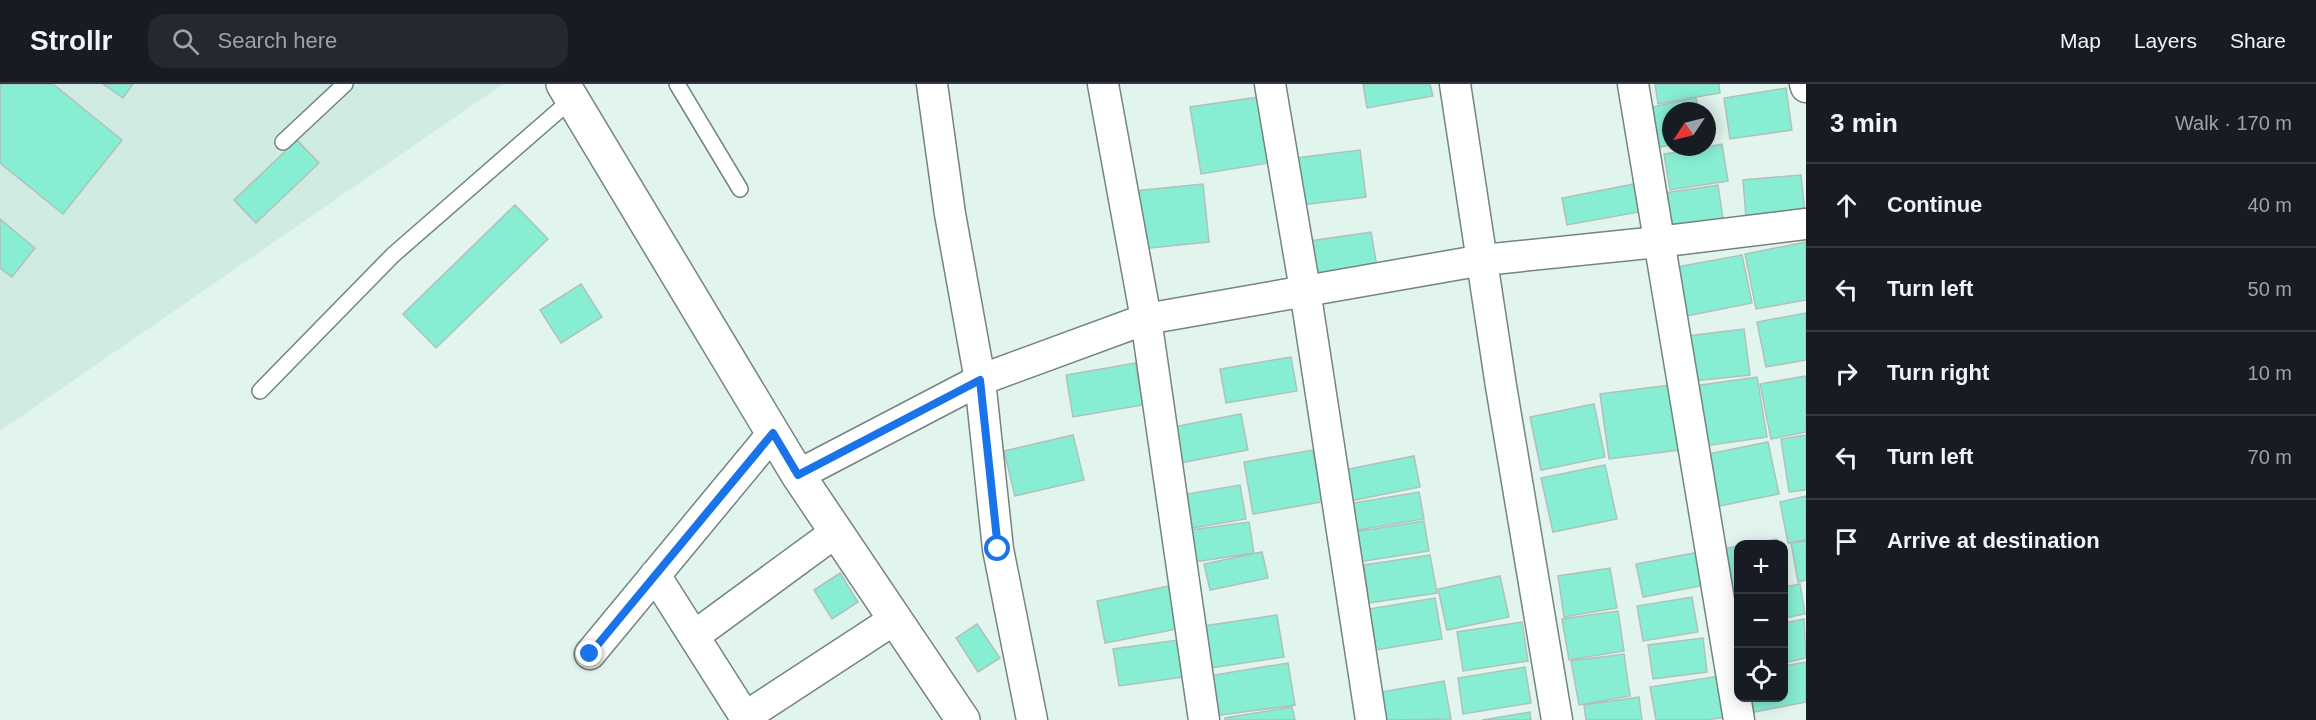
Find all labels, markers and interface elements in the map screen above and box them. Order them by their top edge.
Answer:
search box [148,14,568,68]
text: Strollr [30,25,112,56]
icon: search [169,25,202,58]
text: Search here [217,28,337,53]
text: Map [2060,29,2101,52]
text: Layers [2134,29,2197,52]
text: Share [2230,29,2286,52]
north arrow [1662,102,1716,156]
text: 3 min [1830,108,1898,138]
text: Walk · 170 m [2175,112,2292,134]
icon: ahead [1830,189,1863,222]
text: Continue [1887,192,1982,217]
text: 40 m [2248,194,2292,216]
icon: left [1830,273,1863,306]
text: Turn left [1887,276,1973,301]
text: 50 m [2248,278,2292,300]
icon: right [1830,357,1863,390]
text: Turn right [1887,360,1989,385]
text: 10 m [2248,362,2292,384]
icon: left [1830,441,1863,474]
text: Turn left [1887,444,1973,469]
text: 70 m [2248,446,2292,468]
icon: arrive [1830,525,1863,558]
text: Arrive at destination [1887,528,2100,553]
route start [984,535,1010,561]
map controls [1734,540,1788,702]
button: + [1734,540,1788,594]
button: − [1734,594,1788,648]
route end [576,640,602,666]
button: locate [1734,648,1788,702]

